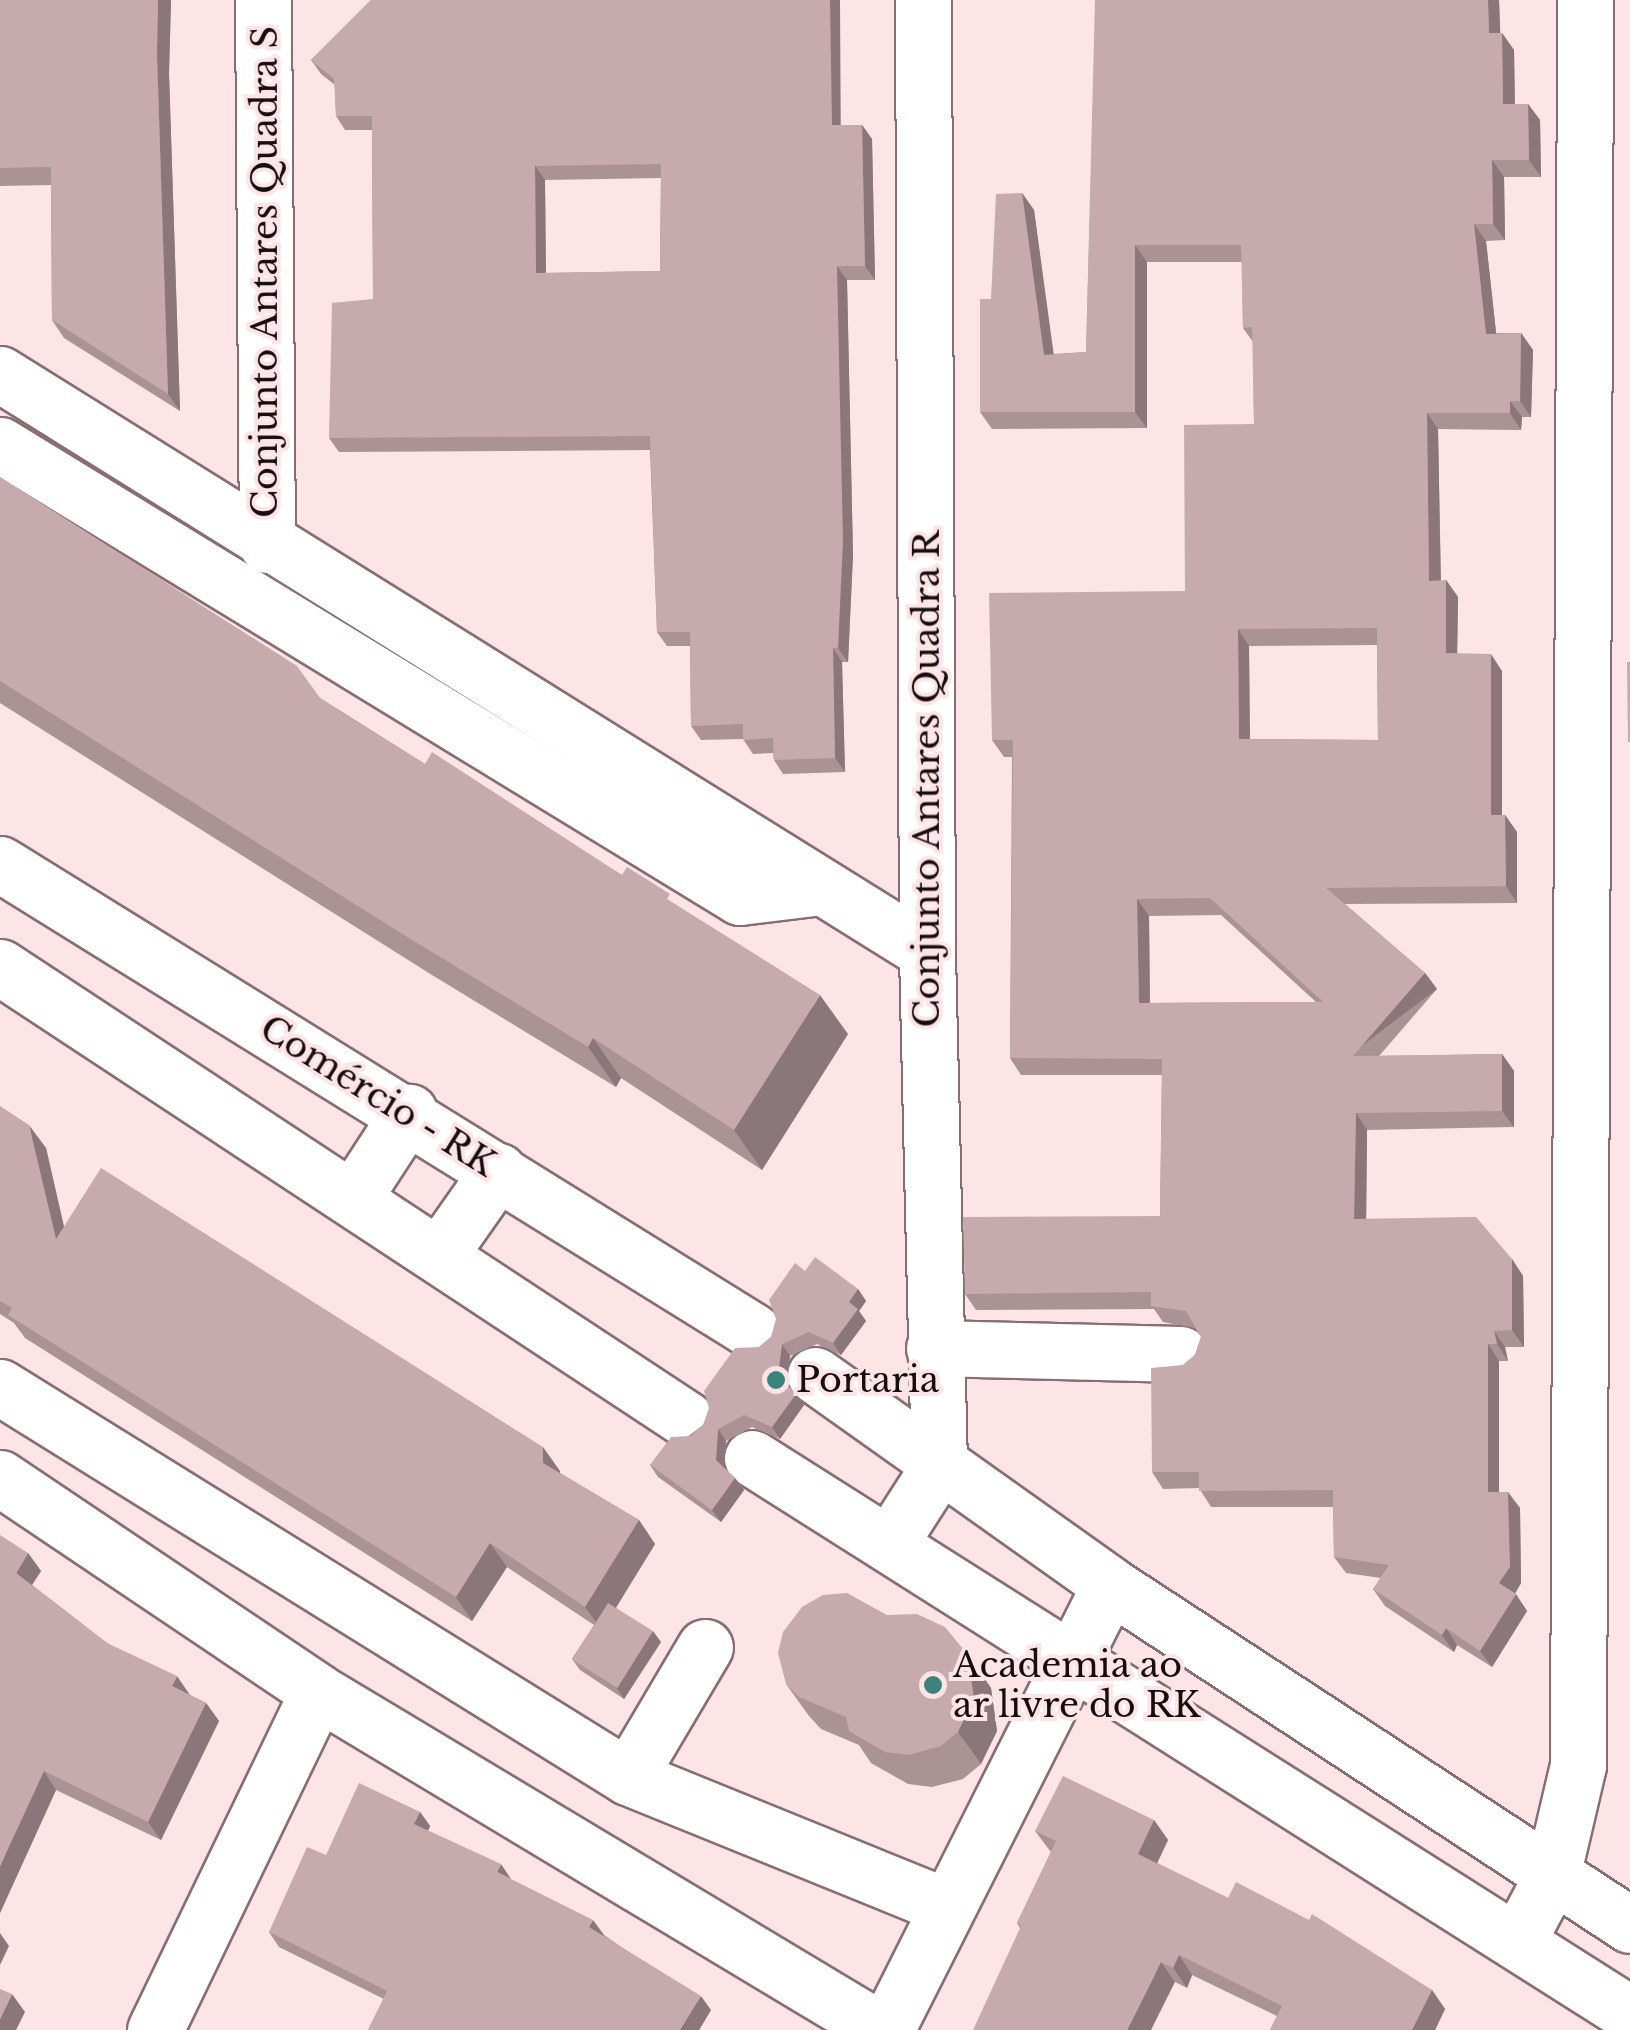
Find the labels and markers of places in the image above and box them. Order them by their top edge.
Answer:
place label: Portaria [796,1359,939,1401]
marker: Portaria [765,1369,787,1391]
place label: Academia ao ar livre do RK [953,1644,1201,1726]
marker: Academia ao ar livre do RK [922,1674,944,1696]

